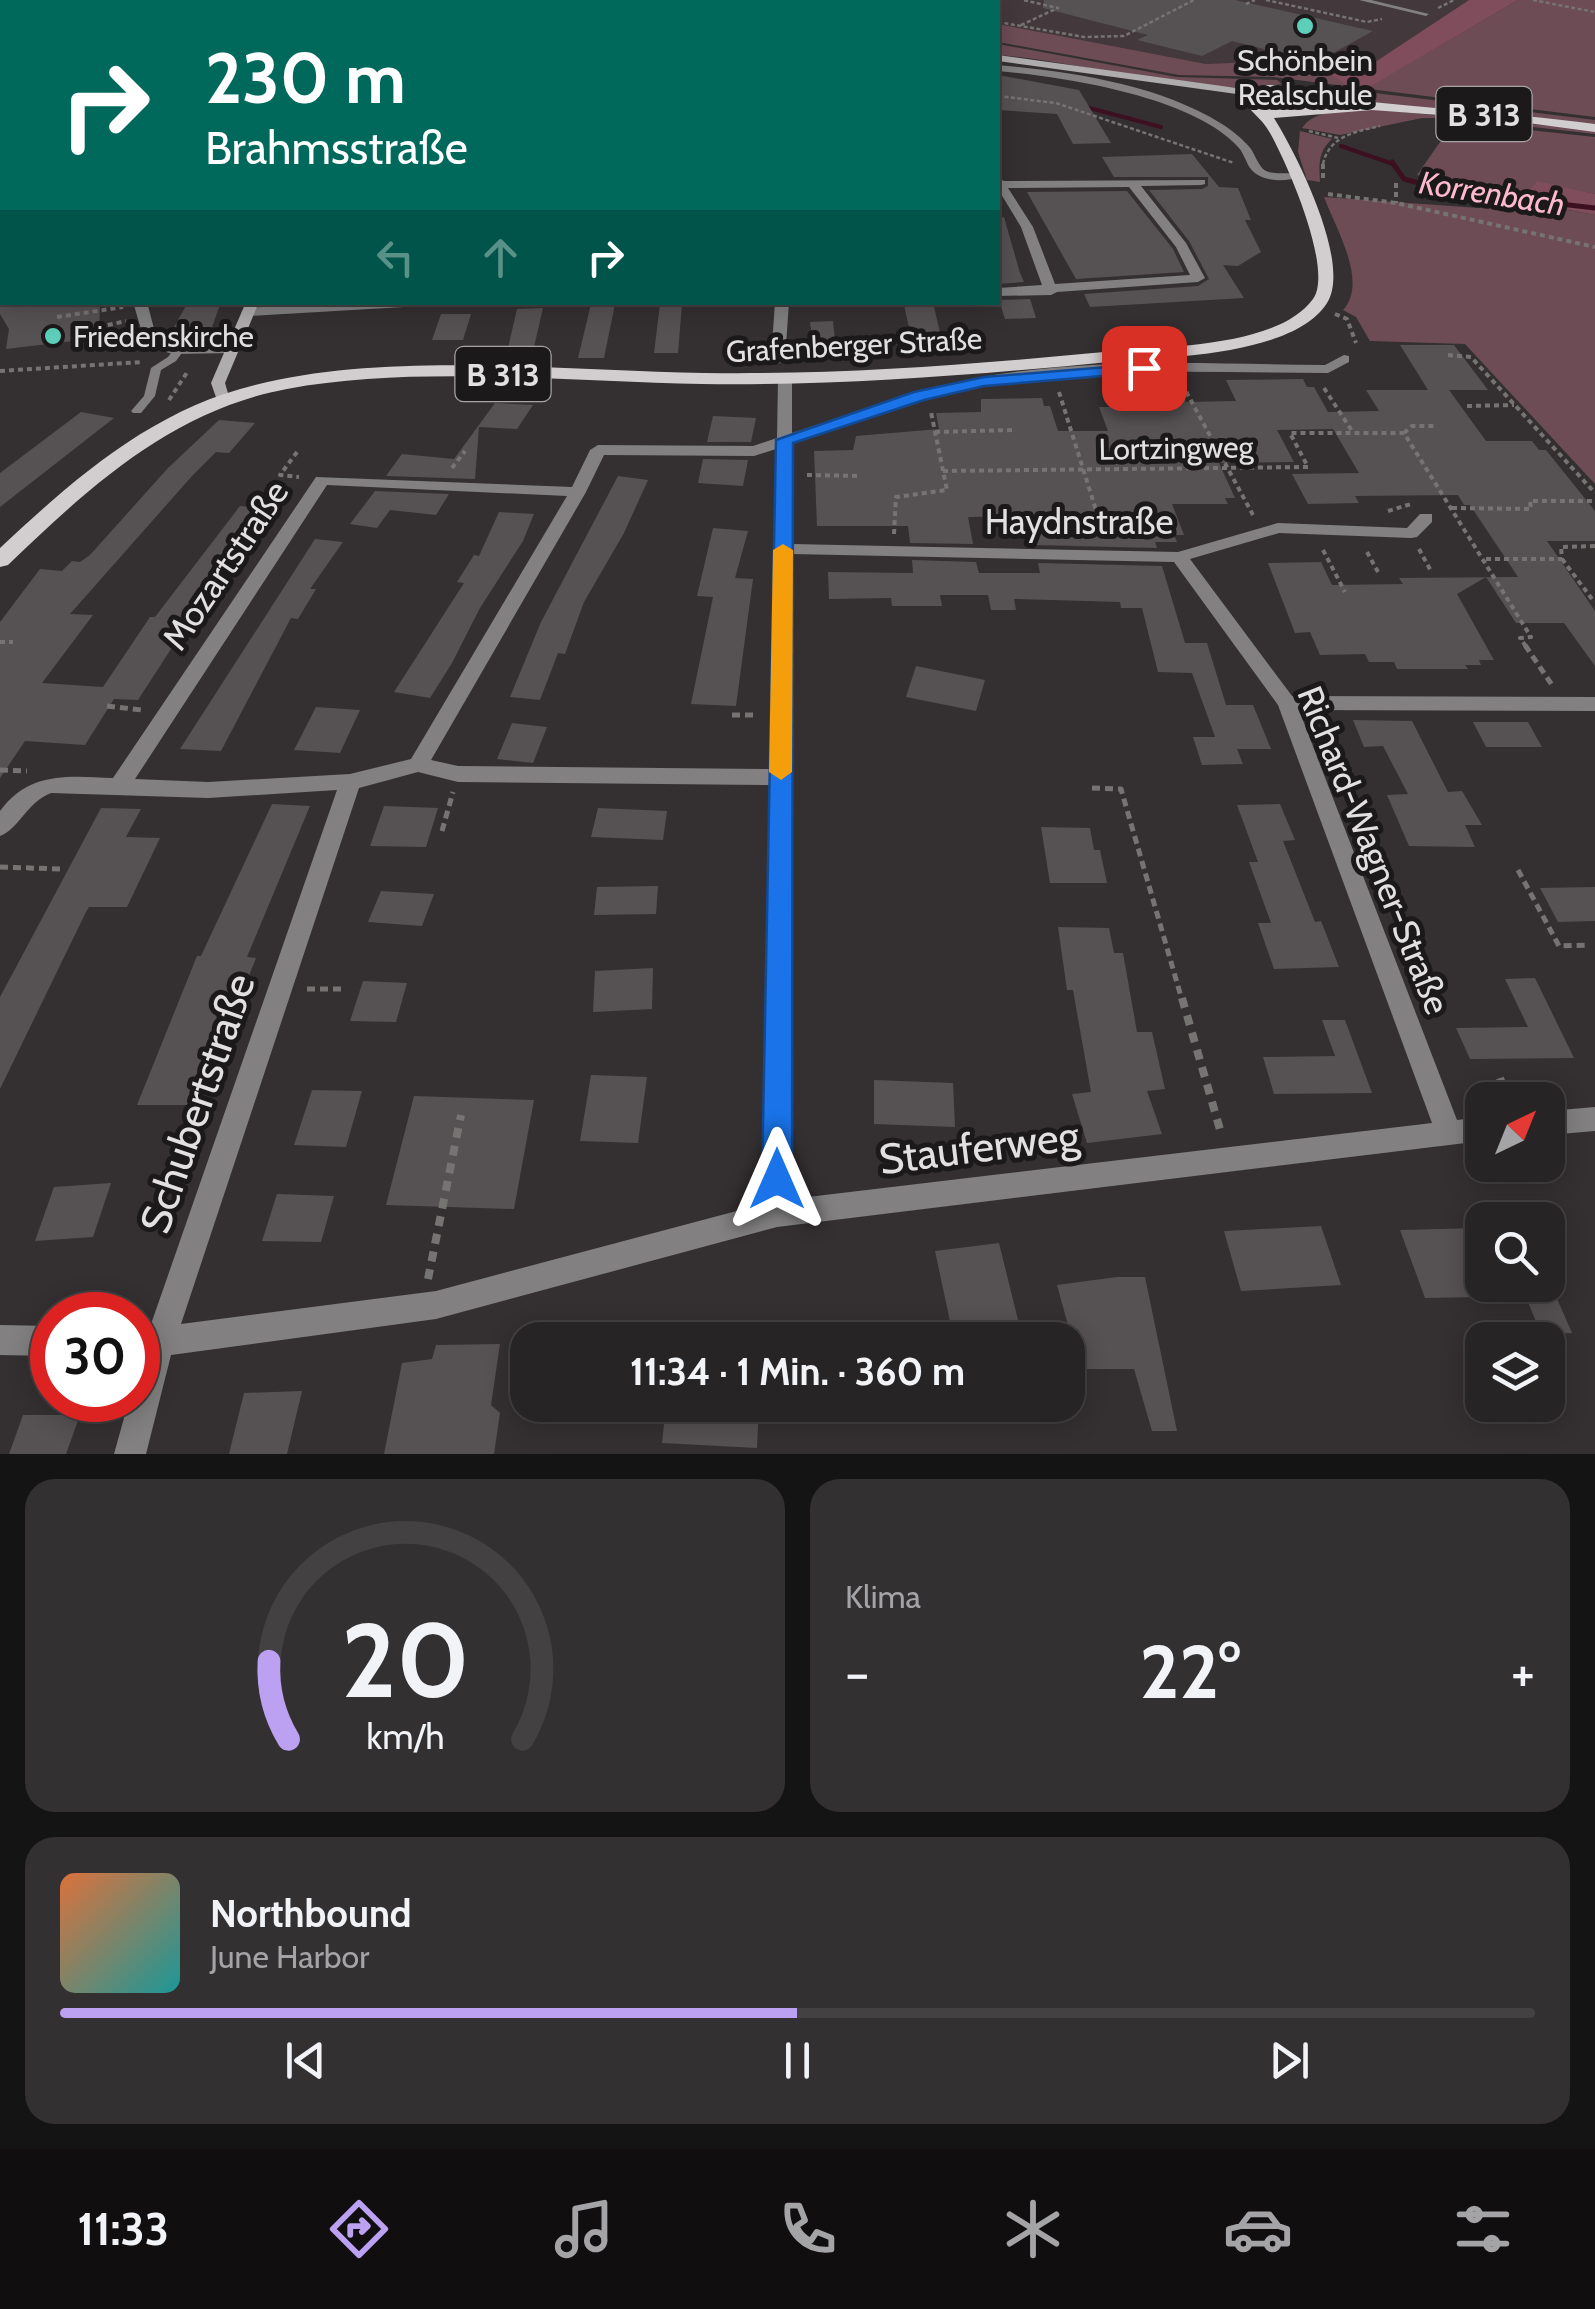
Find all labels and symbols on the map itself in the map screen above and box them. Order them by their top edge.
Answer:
marker: Schönbein Realschule [1294,15,1316,37]
place label: Schönbein Realschule [1237,42,1373,113]
road number: B 313 [1436,87,1532,141]
water label: Korrenbach [1416,162,1568,224]
place label: Friedenskirche [73,318,254,355]
street label: Grafenberger Straße [725,320,983,370]
marker: Friedenskirche [42,325,64,347]
pin [1102,326,1187,411]
road number: B 313 [456,347,550,401]
street label: Lortzingweg [1098,428,1255,468]
street label: Mozartstraße [153,472,297,658]
street label: Haydnstraße [985,500,1173,543]
street label: Richard-Wagner-Straße [1289,680,1459,1020]
street label: Schubertstraße [128,966,266,1240]
north arrow [1465,1082,1565,1182]
street label: Stauferweg [876,1109,1083,1185]
position arrow [725,1127,829,1231]
speed limit sign: 30 [30,1292,160,1422]

